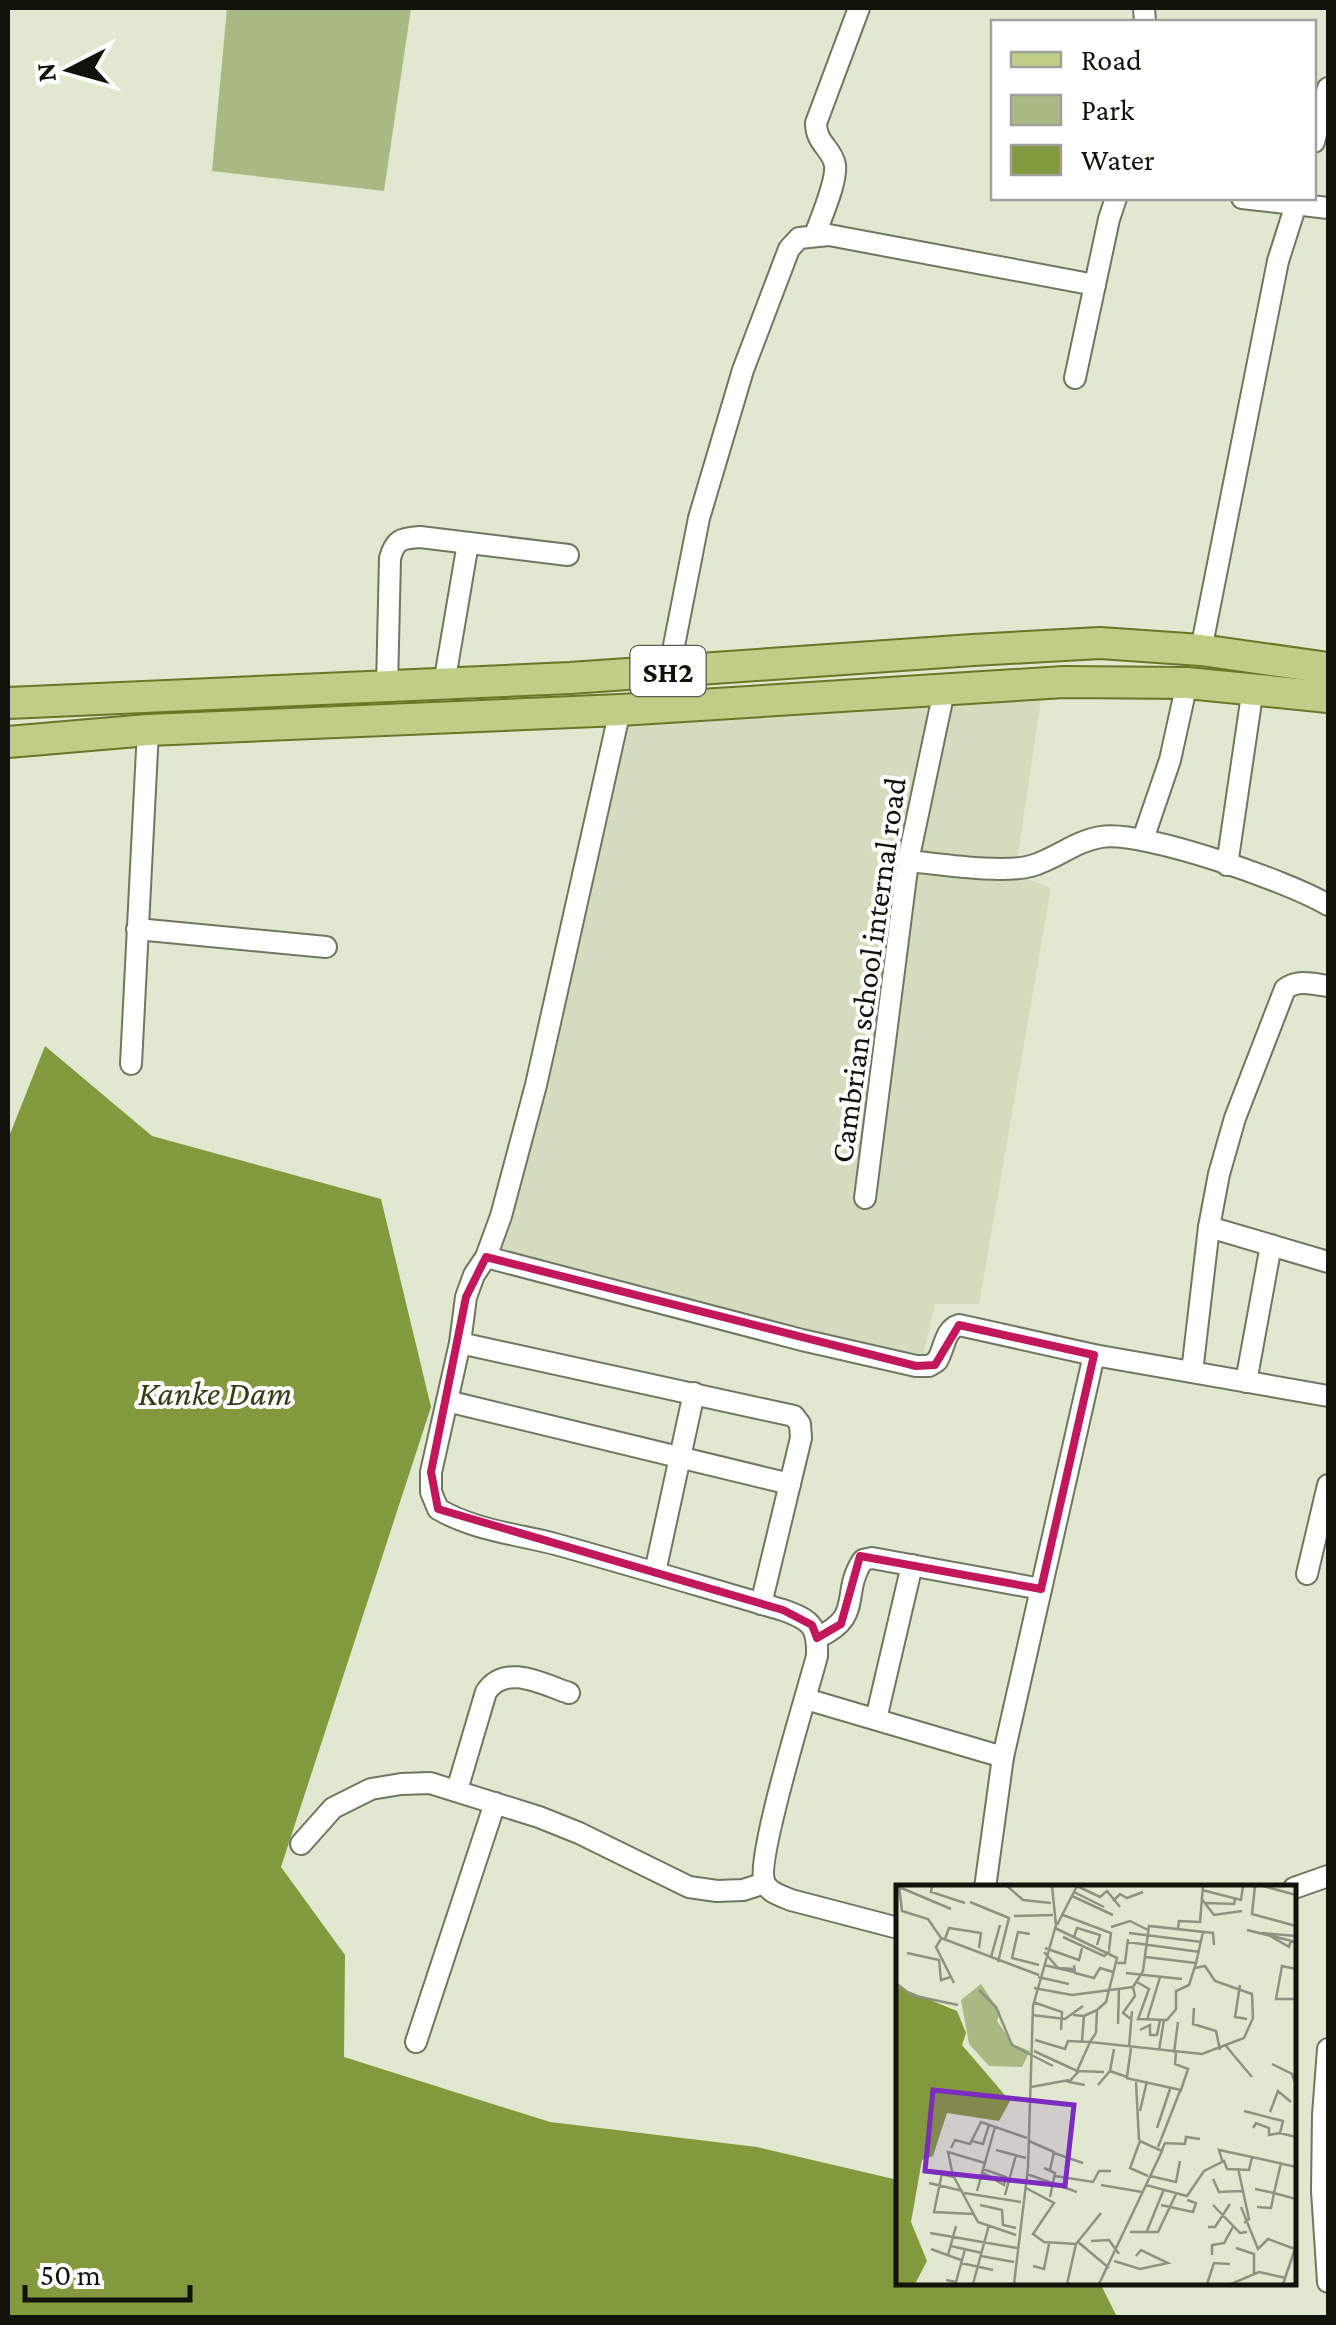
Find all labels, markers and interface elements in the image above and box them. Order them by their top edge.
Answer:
north arrow [20,20,120,120]
legend [991,20,1316,200]
text: Road [1081,43,1142,76]
text: N [29,61,62,84]
text: Park [1081,93,1135,126]
text: Water [1081,143,1155,176]
road number: SH2 [630,646,706,696]
street label: Cambrian school internal road [823,775,913,1165]
water label: Kanke Dam [138,1374,292,1413]
inset map [896,1885,1296,2285]
scale bar [25,2240,190,2302]
text: 50 m [40,2258,101,2291]

